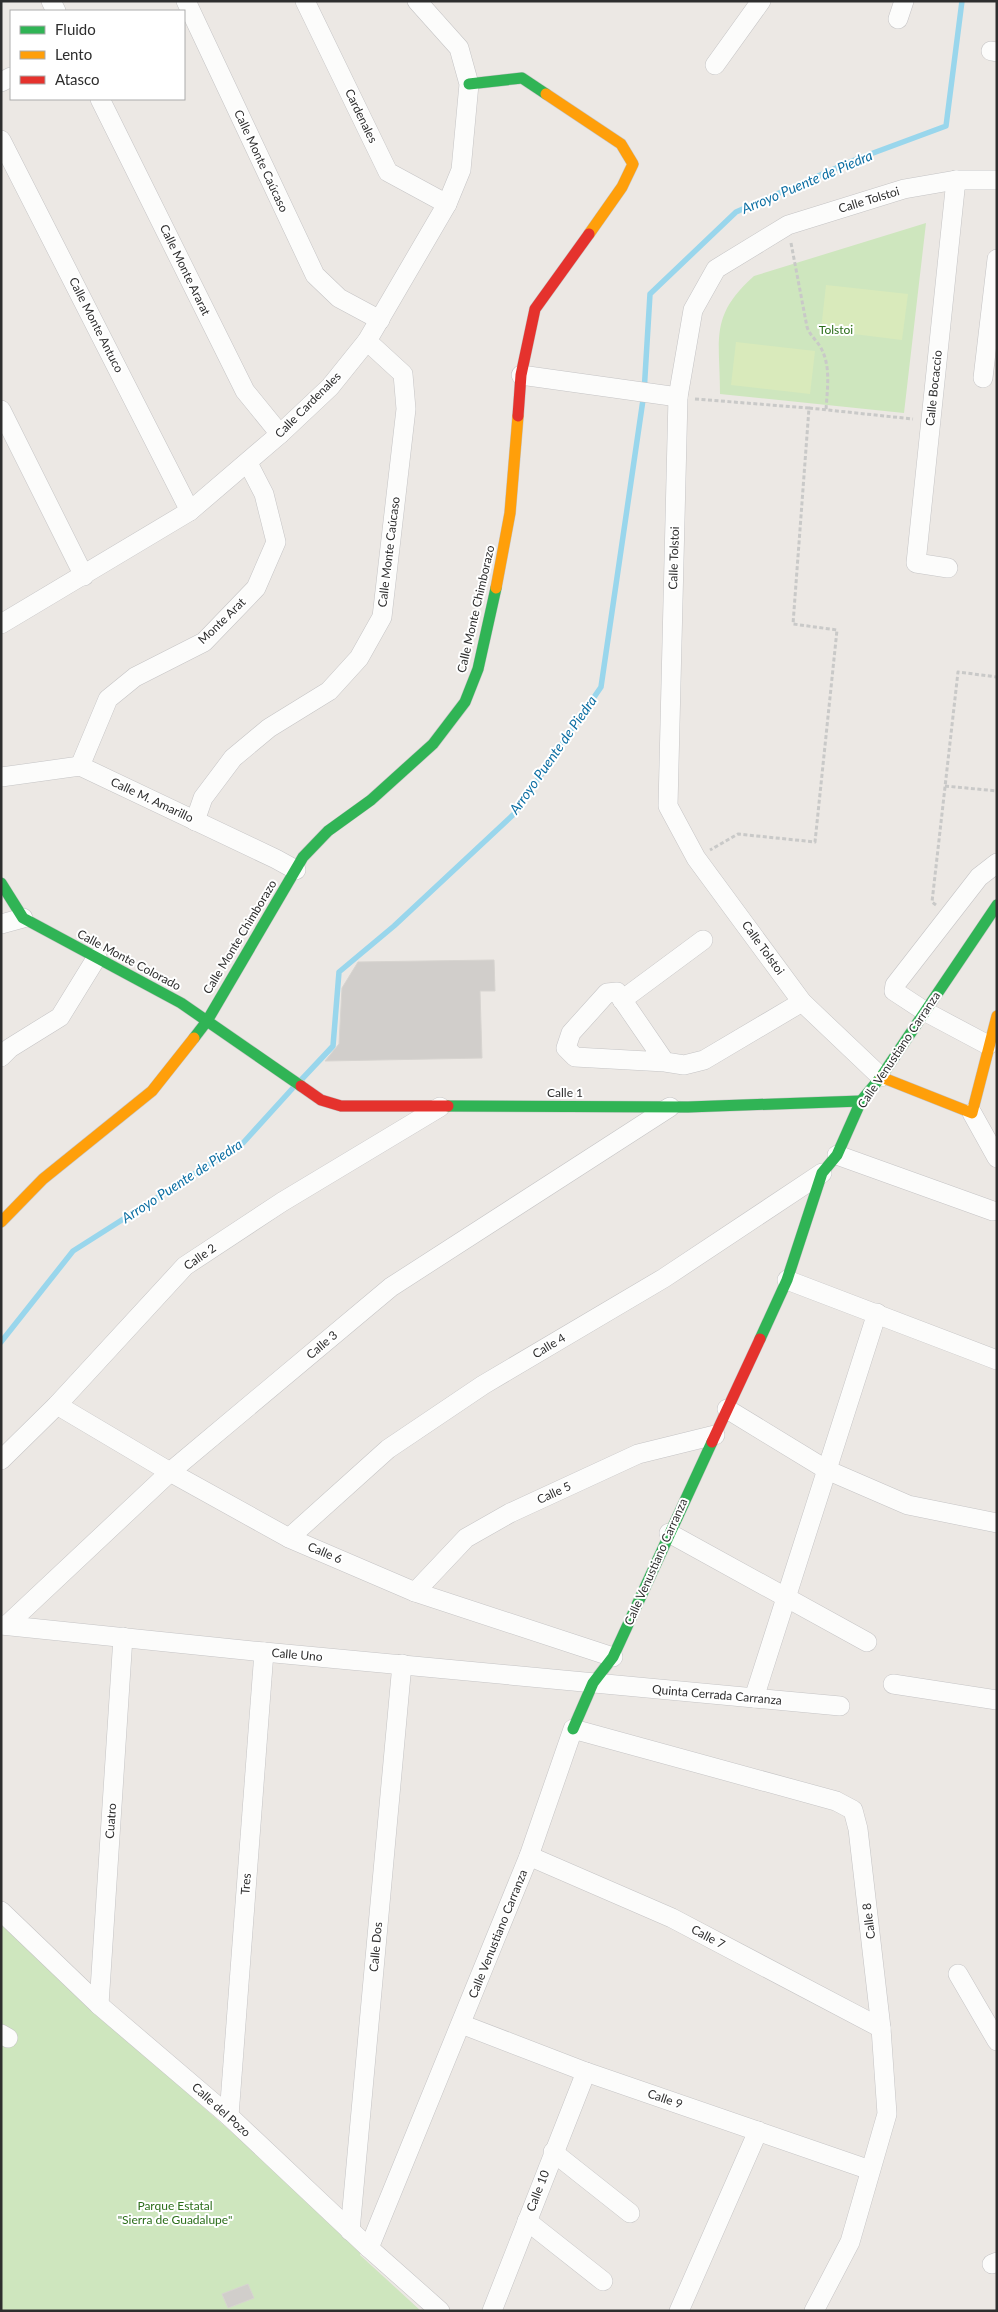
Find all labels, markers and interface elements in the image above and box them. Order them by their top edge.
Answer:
legend [10,10,185,100]
text: Fluido [55,20,96,38]
text: Lento [55,45,92,63]
text: Atasco [55,70,100,88]
street label: Cardenales [342,86,381,145]
street label: Calle Monte Caúcaso [231,107,292,215]
water label: Arroyo Puente de Piedra [738,146,875,217]
street label: Calle Tolstoi [836,183,901,216]
street label: Calle Monte Ararat [157,222,214,318]
street label: Calle Monte Antuco [66,275,127,375]
park label: Tolstoi [819,322,853,337]
street label: Calle Bocaccio [922,349,945,427]
street label: Calle Cardenales [271,368,344,441]
street label: Calle Monte Caúcaso [374,496,403,608]
street label: Calle Tolstoi [665,526,682,590]
street label: Calle Monte Chimborazo [454,543,498,674]
street label: Monte Arat [195,594,249,647]
water label: Arroyo Puente de Piedra [505,692,600,818]
street label: Calle M. Amarillo [109,774,196,825]
street label: Calle Monte Chimborazo [200,877,280,997]
street label: Calle Tolstoi [739,918,788,978]
street label: Calle Monte Colorado [75,926,184,993]
street label: Calle Venustiano Carranza [854,989,943,1111]
street label: Calle 1 [547,1085,583,1100]
water label: Arroyo Puente de Piedra [117,1135,245,1226]
street label: Calle 2 [181,1240,219,1273]
street label: Calle 3 [303,1327,340,1362]
street label: Calle 4 [529,1330,568,1361]
street label: Calle 5 [534,1478,573,1507]
street label: Calle Venustiano Carranza [621,1496,690,1628]
street label: Calle 6 [306,1539,345,1566]
street label: Calle Uno [271,1645,323,1664]
street label: Quinta Cerrada Carranza [651,1681,783,1708]
street label: Cuatro [102,1802,119,1839]
street label: Calle Venustiano Carranza [465,1867,530,2000]
street label: Tres [237,1873,254,1895]
street label: Calle 8 [859,1902,878,1940]
street label: Calle Dos [366,1921,385,1973]
street label: Calle 7 [689,1921,728,1952]
street label: Calle del Pozo [189,2079,254,2140]
street label: Calle 9 [646,2086,685,2111]
street label: Calle 10 [523,2168,552,2214]
park label: Parque Estatal "Sierra de Guadalupe" [118,2198,232,2227]

